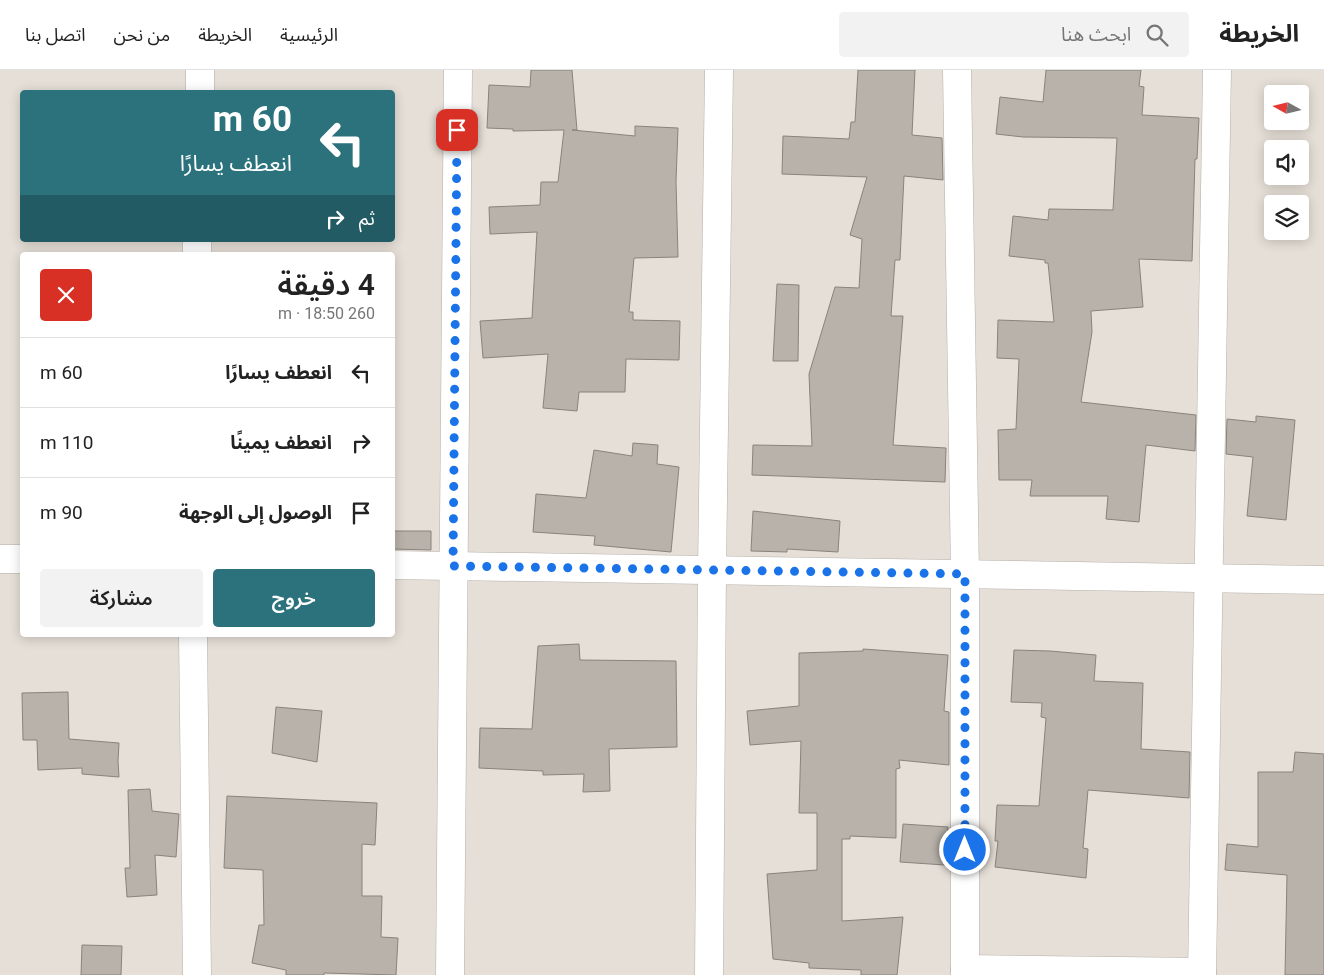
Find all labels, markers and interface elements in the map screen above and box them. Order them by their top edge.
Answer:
search box [839,12,1189,57]
text: الخريطة [1219,20,1299,48]
icon: search [1143,21,1171,49]
text: ابحث هنا [1061,23,1131,46]
text: اتصل بنا [25,24,86,45]
text: من نحن [114,24,170,45]
text: الخريطة [198,24,252,45]
text: الرئيسية [280,24,338,45]
north arrow [1264,85,1309,130]
map controls [1264,85,1309,240]
text: 60 m [213,99,292,140]
pin [436,109,478,151]
icon: left [310,110,375,175]
icon: arrive [443,116,471,144]
button: sound [1264,140,1309,185]
text: انعطف يسارًا [180,151,292,176]
button: layers [1264,195,1309,240]
icon: right [321,205,349,233]
text: ثم [359,207,375,230]
text: 4 دقيقة [278,267,375,302]
button: close [40,269,92,321]
text: 260 m · 18:50 [278,304,375,323]
icon: left [347,359,375,387]
text: 60 m [40,361,83,384]
text: انعطف يسارًا [225,361,332,384]
icon: right [347,429,375,457]
text: 110 m [40,431,93,454]
text: انعطف يمينًا [230,431,332,454]
icon: arrive [347,499,375,527]
text: 90 m [40,501,83,524]
text: الوصول إلى الوجهة [179,501,332,524]
button: مشاركة [40,569,203,627]
button: خروج [213,569,375,627]
position arrow [938,823,990,875]

